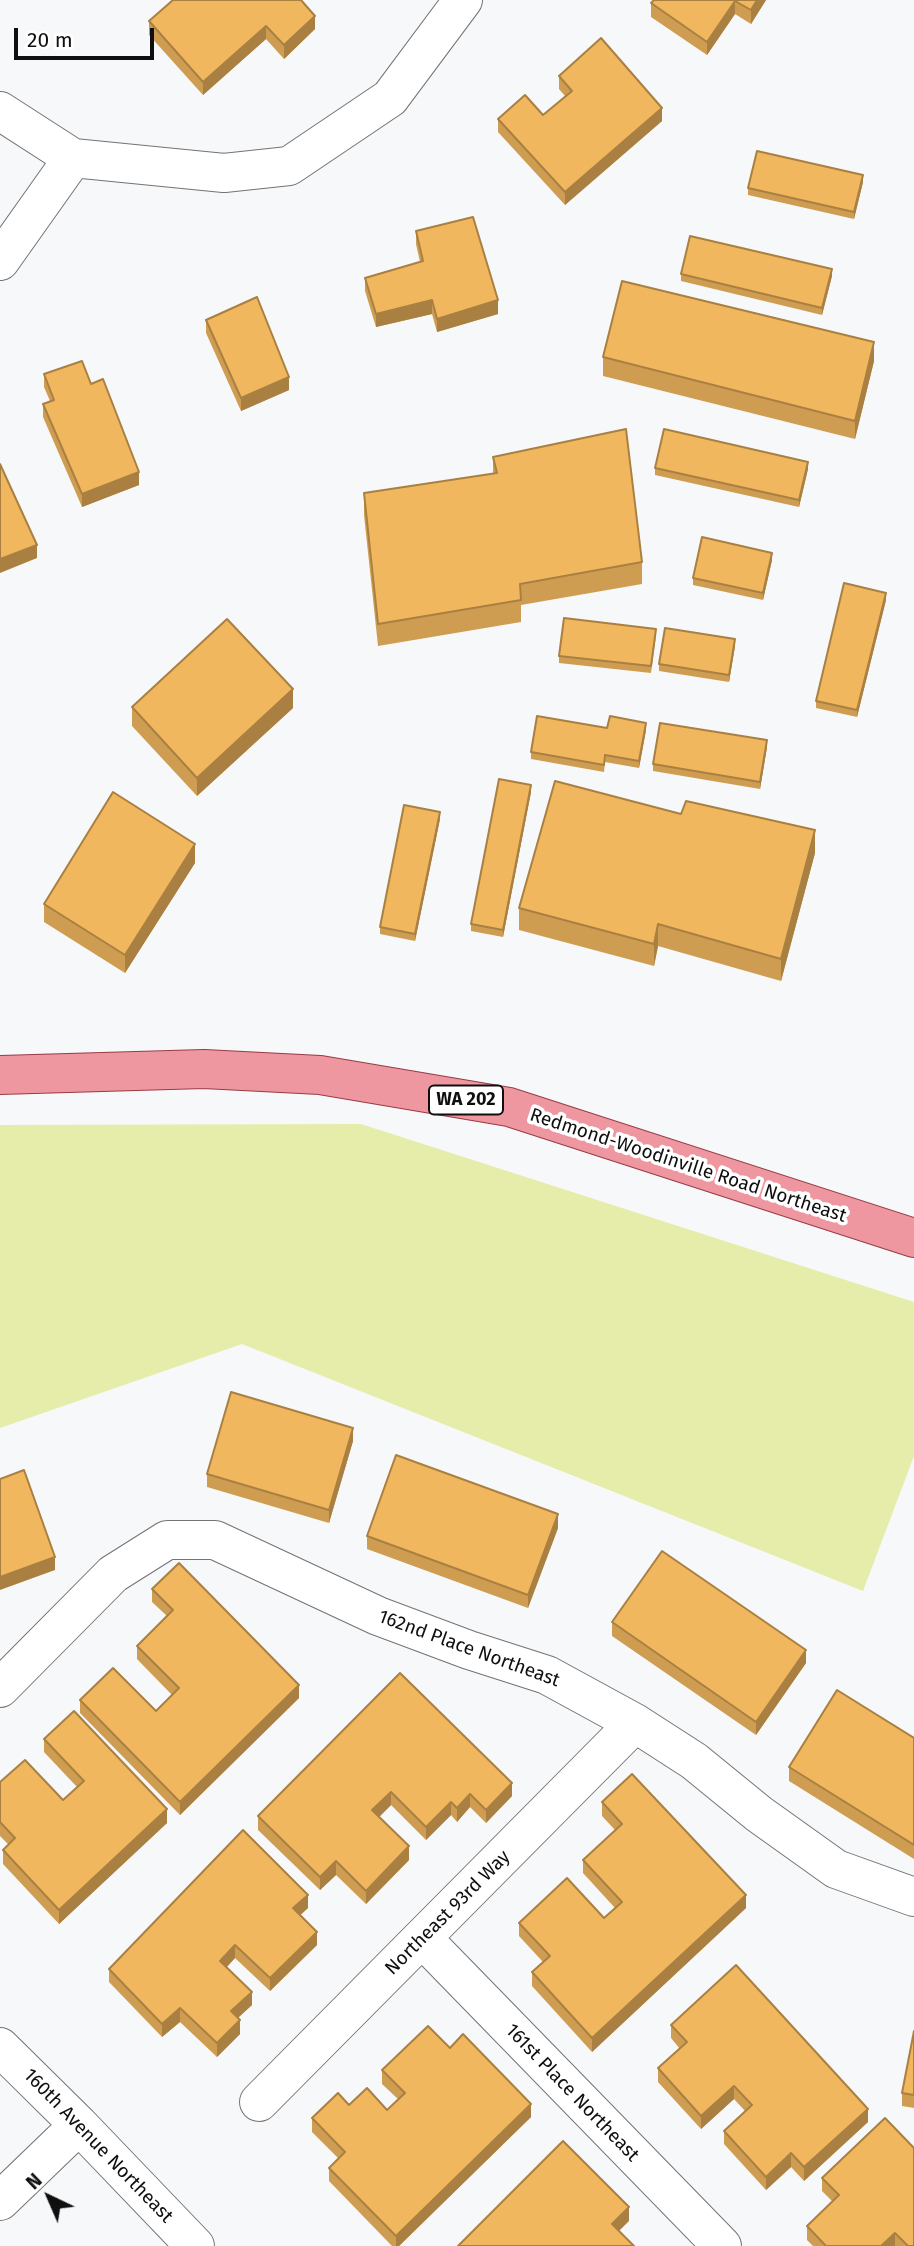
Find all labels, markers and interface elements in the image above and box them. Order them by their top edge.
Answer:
scale bar [18,14,158,58]
text: 20 m [27,27,73,53]
road number: WA 202 [429,1086,503,1114]
street label: Redmond-Woodinville Road Northeast [527,1104,849,1228]
street label: 162nd Place Northeast [375,1606,563,1692]
street label: Northeast 93rd Way [381,1846,515,1980]
street label: 161st Place Northeast [500,2019,644,2167]
street label: 160th Avenue Northeast [18,2064,178,2228]
north arrow [14,2162,84,2232]

